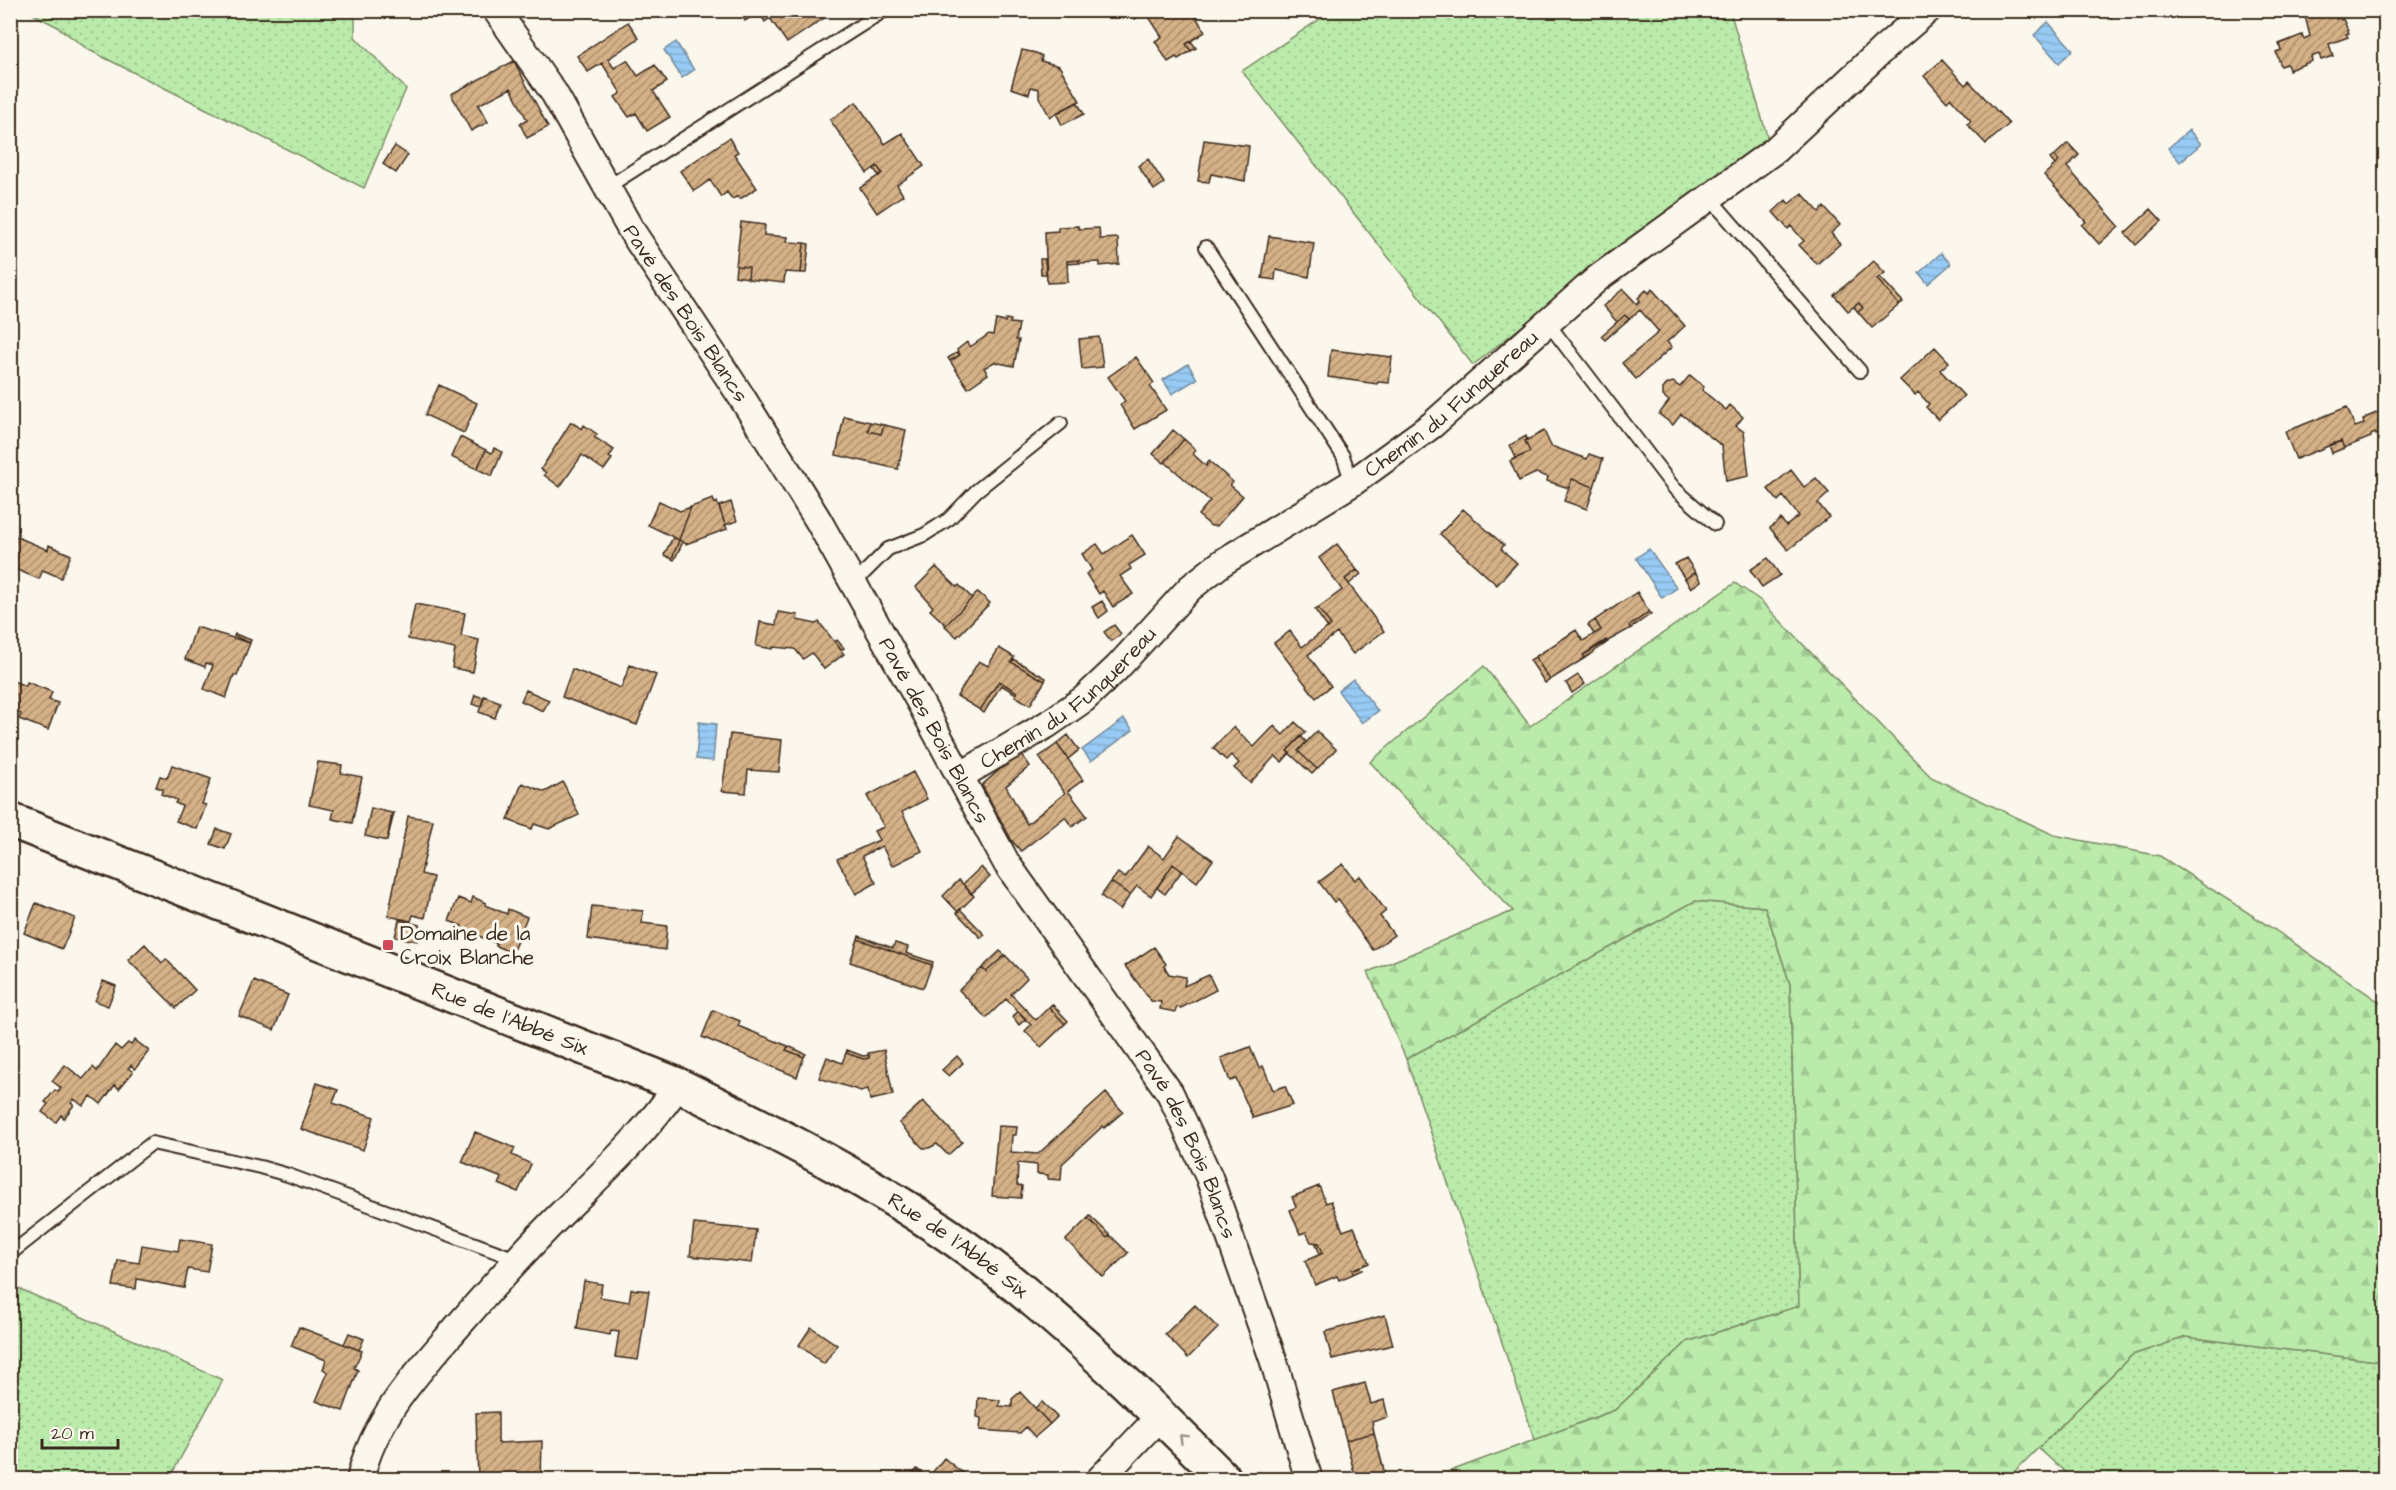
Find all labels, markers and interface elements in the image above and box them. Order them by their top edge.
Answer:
street label: Pavé des Bois Blancs [616,219,755,408]
street label: Chemin du Funquereau [1358,323,1545,484]
street label: Chemin du Funquereau [974,620,1163,776]
street label: Pavé des Bois Blancs [871,632,997,829]
place label: Domaine de la Croix Blanche [400,919,534,972]
marker: Domaine de la Croix Blanche [381,938,395,952]
street label: Rue de l'Abbé Six [427,975,593,1063]
street label: Pavé des Bois Blancs [1128,1043,1244,1243]
street label: Rue de l'Abbé Six [882,1186,1035,1305]
scale bar [42,1412,118,1450]
text: 20 m [51,1421,94,1446]
one-way arrow [1180,1435,1191,1446]

